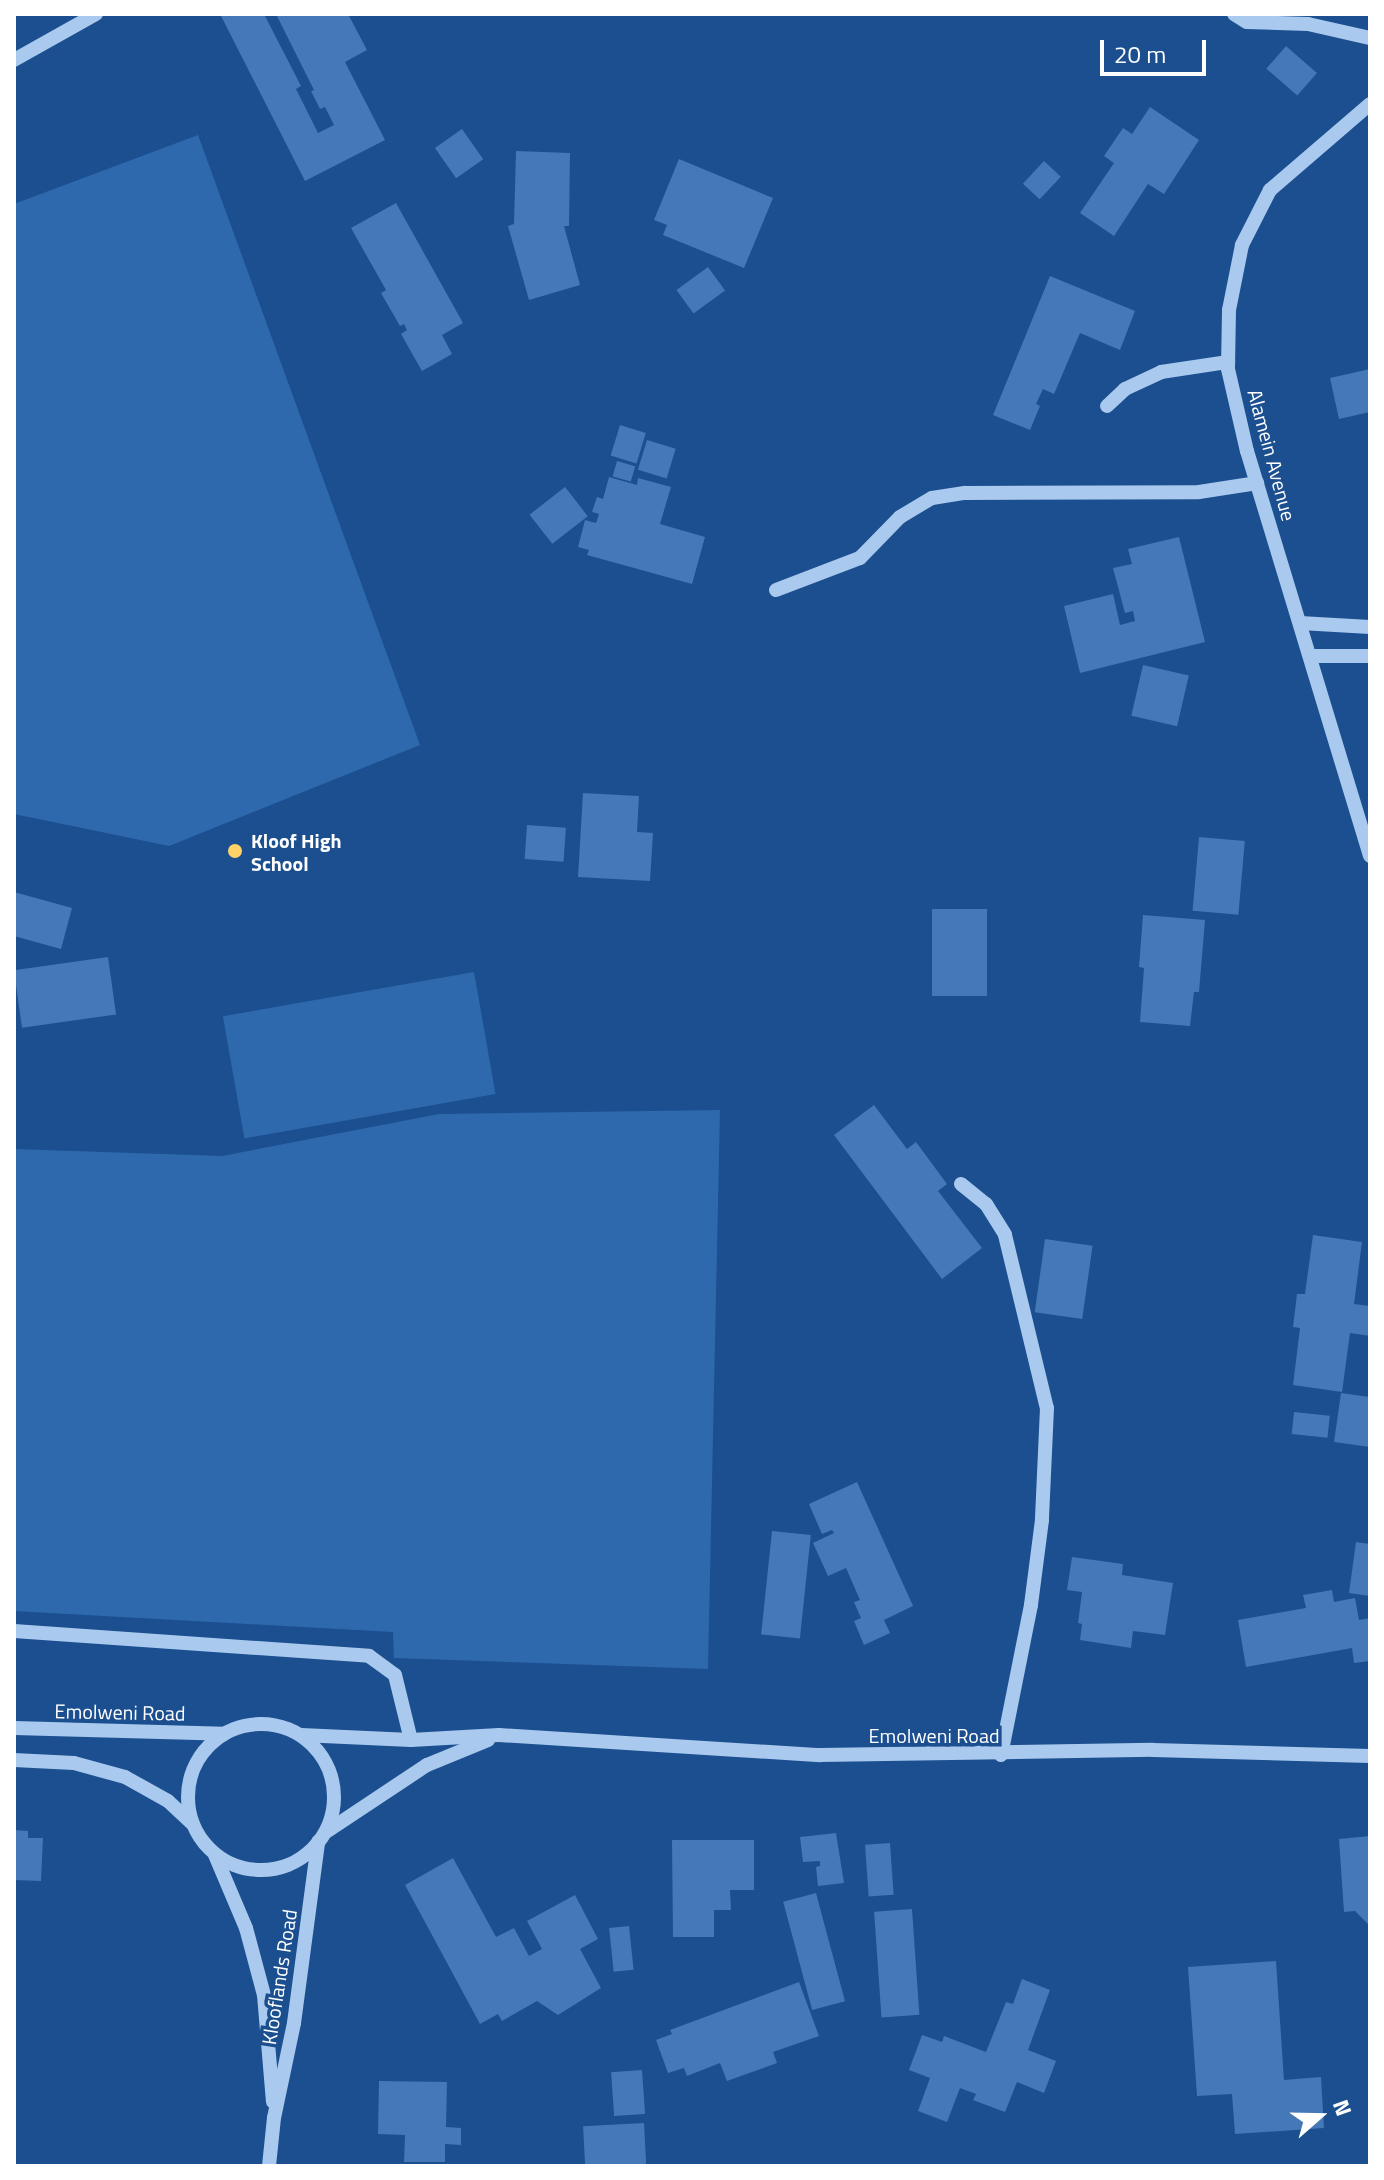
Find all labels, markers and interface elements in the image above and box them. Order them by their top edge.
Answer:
scale bar [1104,24,1210,74]
text: 20 m [1114,36,1166,72]
street label: Alamein Avenue [1243,386,1301,524]
place label: Kloof High School [251,828,342,875]
marker: Kloof High School [226,842,244,860]
street label: Emolweni Road [54,1699,186,1725]
street label: Emolweni Road [868,1723,1000,1747]
street label: Klooflands Road [256,1908,302,2046]
north arrow [1280,2076,1360,2156]
text: N [1324,2095,1361,2121]

